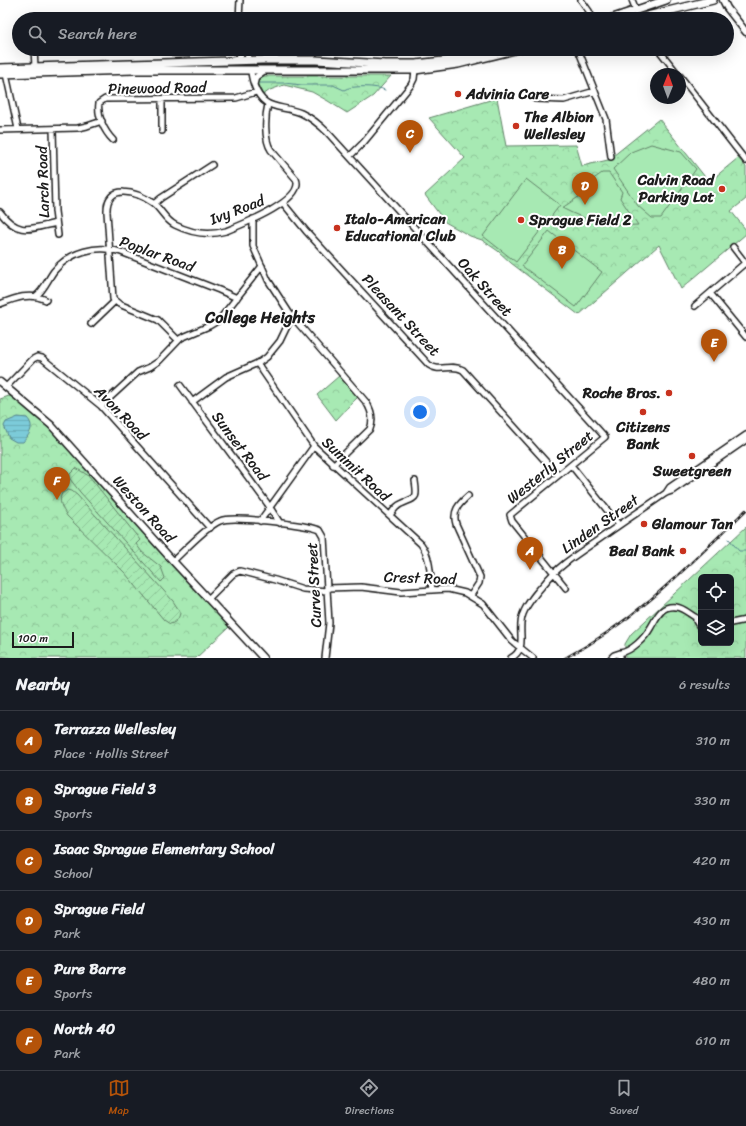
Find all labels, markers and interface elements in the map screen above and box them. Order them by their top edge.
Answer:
search box [12,12,734,56]
text: Search here [58,21,137,47]
icon: search [26,23,48,45]
north arrow [650,68,686,104]
street label: Pinewood Road [108,74,208,102]
place label: Advinia Care [465,81,550,107]
marker: Advinia Care [453,89,463,99]
place label: The Albion Wellesley [524,104,595,147]
pin: C [397,120,423,153]
marker: The Albion Wellesley [511,121,521,131]
street label: Larch Road [29,144,57,218]
place label: Calvin Road Parking Lot [637,167,716,210]
pin: D [572,172,598,205]
marker: Calvin Road Parking Lot [717,184,727,194]
street label: Ivy Road [205,187,269,233]
place label: Italo-American Educational Club [344,206,457,249]
place label: Sprague Field 2 [528,207,632,233]
marker: Sprague Field 2 [516,215,526,225]
marker: Italo-American Educational Club [332,223,342,233]
street label: Poplar Road [116,228,199,280]
pin: B [549,236,575,269]
street label: Oak Street [451,251,519,323]
street label: Pleasant Street [355,267,447,363]
district label: College Heights [204,303,315,332]
pin: E [701,329,727,362]
street label: Avon Road [87,379,155,447]
place label: Roche Bros. [582,380,661,406]
marker: Roche Bros. [664,388,674,398]
your location [410,402,430,422]
street label: Sunset Road [205,405,276,487]
marker: Citizens Bank [638,407,648,417]
place label: Citizens Bank [615,414,671,457]
street label: Westerly Street [501,423,600,511]
street label: Summit Road [315,430,397,509]
marker: Sweetgreen [687,451,697,461]
place label: Sweetgreen [652,458,732,484]
pin: F [44,467,70,500]
street label: Weston Road [106,469,183,550]
street label: Linden Street [556,487,645,560]
place label: Glamour Tan [651,511,734,537]
marker: Glamour Tan [639,519,649,529]
pin: A [517,537,543,570]
place label: Beal Bank [609,538,675,564]
street label: Curve Street [299,541,329,628]
marker: Beal Bank [678,546,688,556]
street label: Crest Road [383,564,458,592]
map controls [698,574,734,646]
button: locate [698,574,734,610]
button: layers [698,610,734,646]
text: 100 m [18,629,48,648]
scale bar [12,630,74,649]
text: Nearby [16,669,70,699]
text: 6 results [679,673,730,696]
text: Terrazza Wellesley [54,716,176,742]
text: A [25,729,33,752]
text: 310 m [696,729,730,752]
text: Place · Hollis Street [54,742,168,765]
text: Sprague Field 3 [54,776,156,802]
text: B [25,789,33,812]
text: 330 m [694,789,730,812]
text: Sports [54,802,92,825]
text: Isaac Sprague Elementary School [54,836,274,862]
text: C [25,849,33,872]
text: 420 m [693,849,730,872]
text: School [54,862,92,885]
text: Sprague Field [54,896,144,922]
text: D [25,909,33,932]
text: 430 m [693,909,730,932]
text: Park [54,922,81,945]
text: Pure Barre [54,956,126,982]
text: E [25,969,33,992]
text: 480 m [692,969,730,992]
text: Sports [54,982,92,1005]
text: North 40 [54,1016,115,1042]
text: F [25,1029,33,1052]
text: 610 m [695,1029,730,1052]
text: Park [54,1042,81,1065]
tab: Map [108,1077,130,1120]
tab: Directions [345,1077,394,1120]
tab: Saved [609,1077,638,1120]

